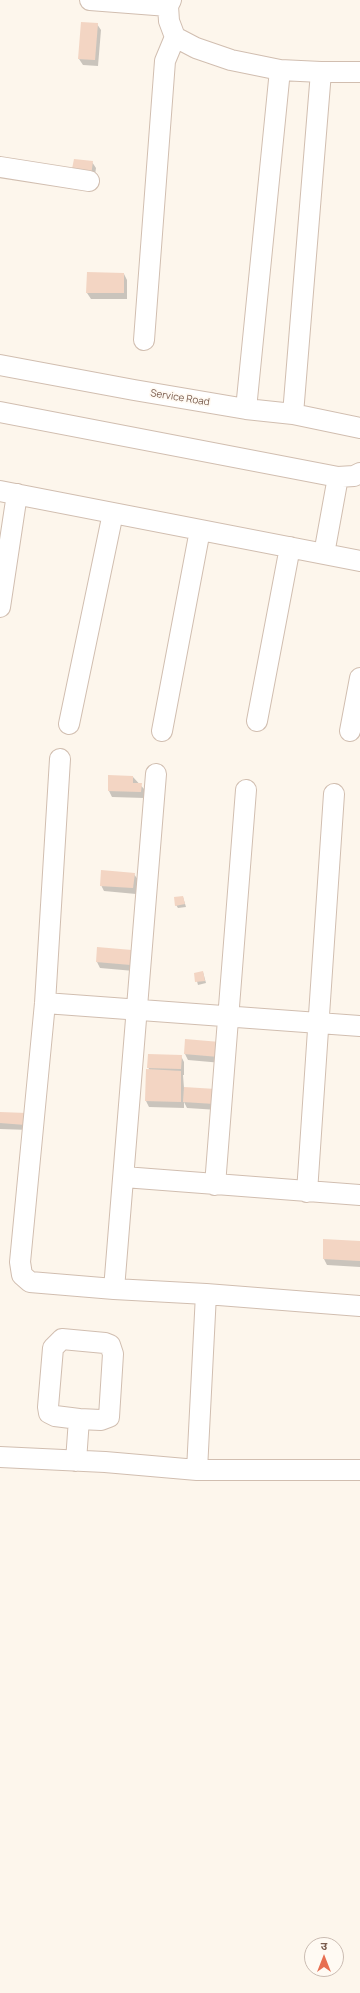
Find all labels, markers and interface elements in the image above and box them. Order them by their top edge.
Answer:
street label: Service Road [149,387,211,409]
north arrow [304,1937,344,1977]
text: उ [321,1938,327,1953]

